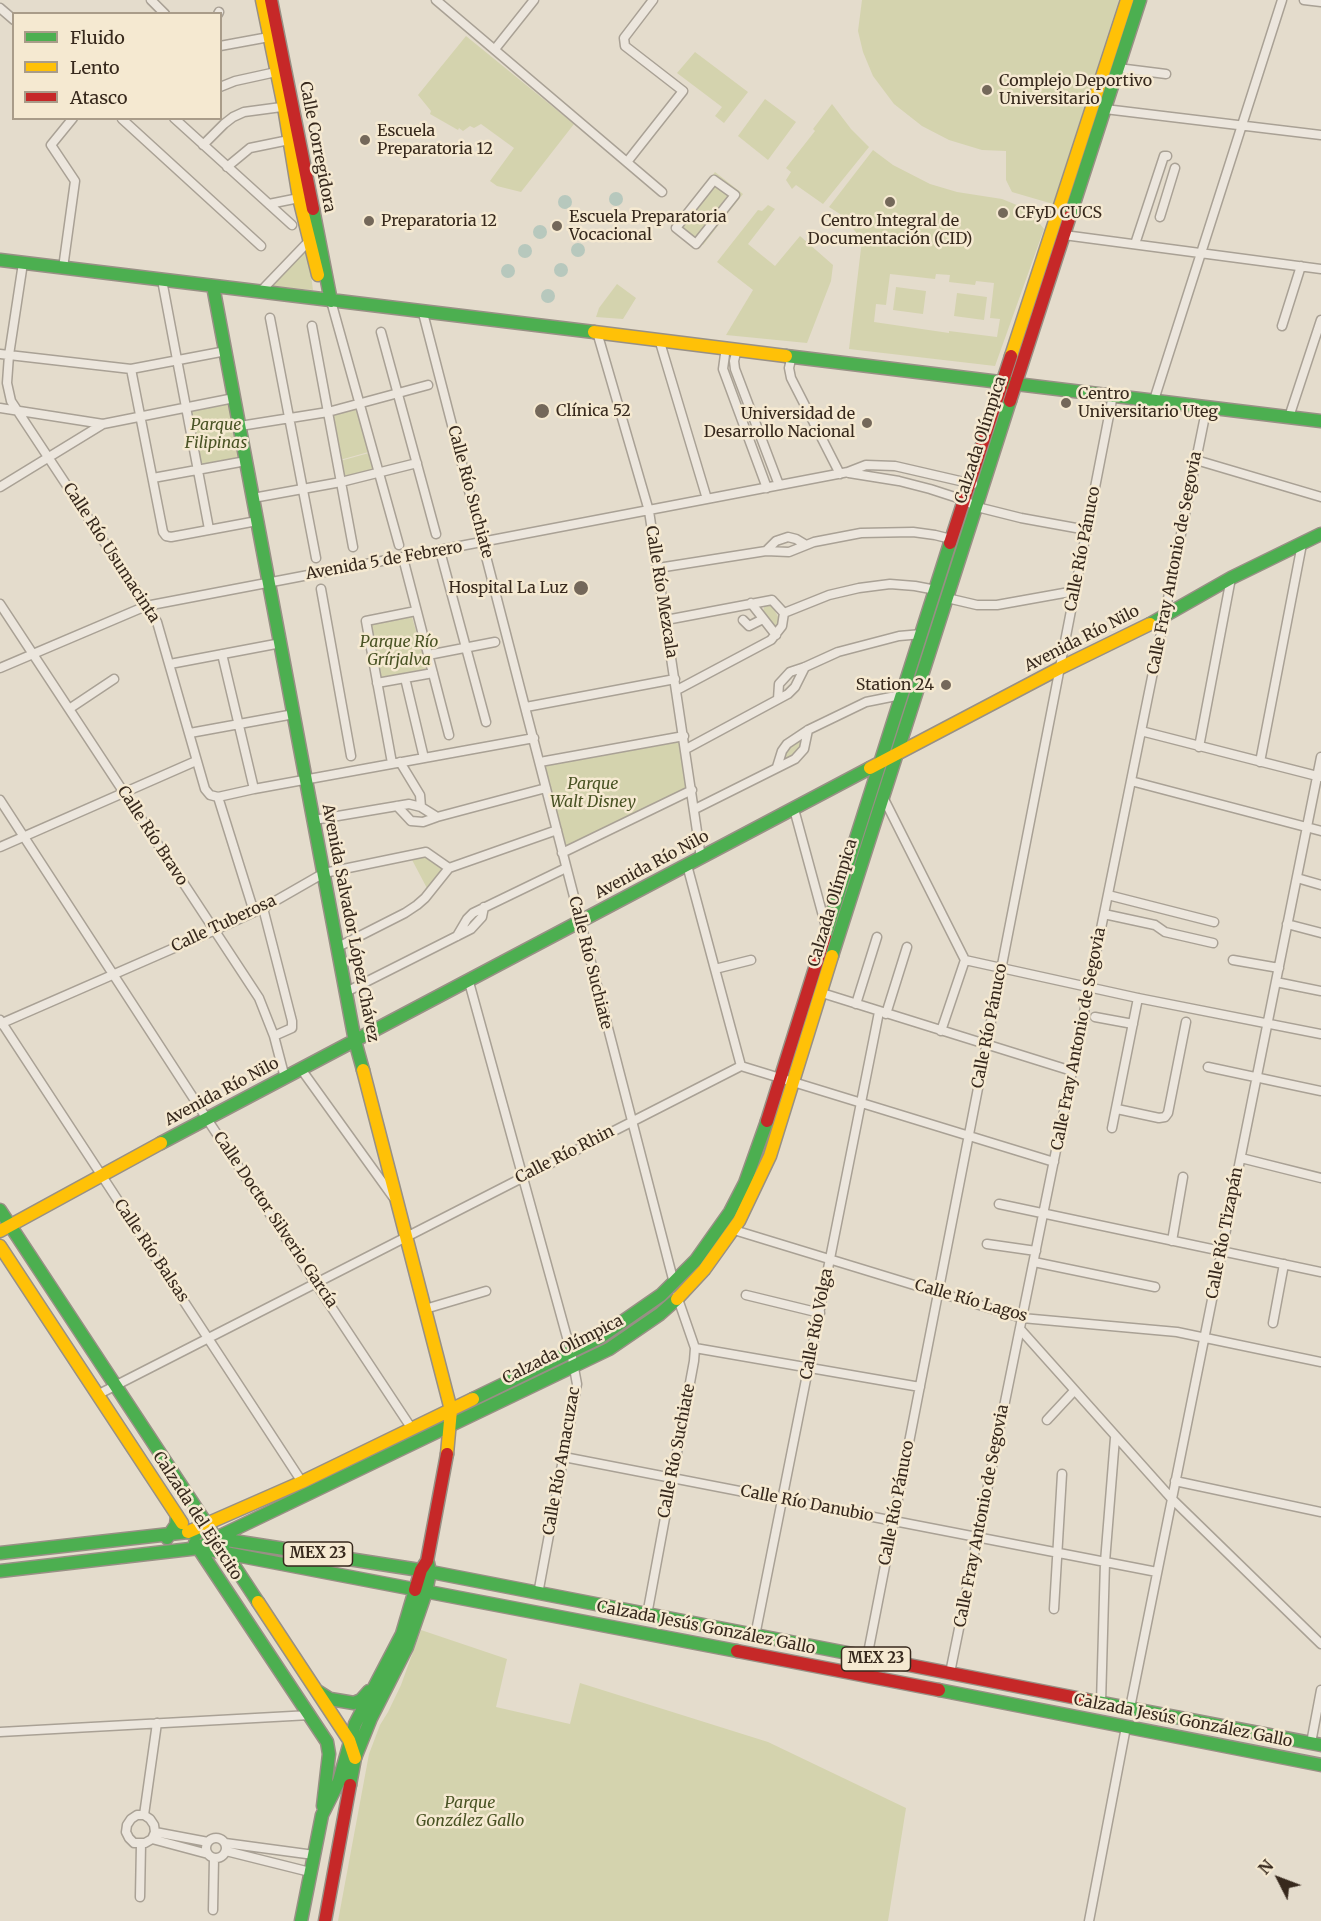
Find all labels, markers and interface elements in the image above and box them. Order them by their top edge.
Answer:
legend [12,12,222,120]
text: Fluido [70,26,125,49]
text: Lento [70,56,120,79]
place label: Complejo Deportivo Universitario [999,71,1152,109]
street label: Calle Corregidora [295,80,339,214]
marker: Complejo Deportivo Universitario [980,83,994,97]
text: Atasco [70,86,128,109]
place label: Escuela Preparatoria 12 [377,121,493,159]
marker: Escuela Preparatoria 12 [358,133,372,147]
marker: Centro Integral de Documentación (CID) [883,195,897,209]
place label: CFyD CUCS [1015,203,1102,223]
marker: CFyD CUCS [996,206,1010,220]
place label: Escuela Preparatoria Vocacional [569,207,727,245]
place label: Preparatoria 12 [381,211,497,231]
place label: Centro Integral de Documentación (CID) [808,211,972,249]
marker: Preparatoria 12 [362,214,376,228]
marker: Escuela Preparatoria Vocacional [550,219,564,233]
street label: Calzada Olímpica [951,374,1011,506]
place label: Centro Universitario Uteg [1078,384,1218,422]
marker: Centro Universitario Uteg [1059,396,1073,410]
place label: Clínica 52 [556,401,631,421]
marker: Clínica 52 [533,402,551,420]
place label: Universidad de Desarrollo Nacional [704,404,855,442]
park label: Parque Filipinas [185,415,247,453]
marker: Universidad de Desarrollo Nacional [860,416,874,430]
street label: Calle Río Suchiate [443,424,497,560]
street label: Calle Fray Antonio de Segovia [1144,450,1206,676]
street label: Calle Río Usumacinta [59,479,163,627]
street label: Calle Río Pánuco [1061,485,1105,613]
street label: Calle Río Mezcala [641,524,681,660]
street label: Avenida 5 de Febrero [304,538,464,584]
place label: Hospital La Luz [449,578,568,598]
marker: Hospital La Luz [572,579,590,597]
street label: Avenida Río Nilo [1021,602,1143,676]
park label: Parque Río Grírjalva [360,632,438,670]
place label: Station 24 [856,675,934,695]
marker: Station 24 [939,678,953,692]
park label: Parque Walt Disney [550,774,636,812]
street label: Calle Río Bravo [113,783,191,889]
street label: Avenida Salvador López Chávez [317,802,383,1044]
street label: Avenida Río Nilo [592,827,712,903]
street label: Calzada Olímpica [804,837,862,969]
street label: Calle Tuberosa [169,891,279,957]
street label: Calle Río Suchiate [564,895,616,1031]
street label: Calle Fray Antonio de Segovia [1048,926,1110,1152]
street label: Calle Río Pánuco [968,962,1012,1090]
street label: Avenida Río Nilo [162,1054,282,1130]
street label: Calle Río Rhin [512,1122,618,1188]
street label: Calle Doctor Silverio García [209,1128,341,1312]
street label: Calle Río Tizapán [1203,1166,1247,1300]
street label: Calle Río Balsas [109,1196,193,1306]
street label: Calle Río Volga [797,1267,837,1381]
street label: Calle Río Lagos [912,1276,1030,1326]
street label: Calzada Olímpica [500,1311,626,1389]
street label: Calle Río Suchiate [655,1382,699,1520]
street label: Calle Río Amacuzac [539,1385,585,1537]
street label: Calle Fray Antonio de Segovia [951,1403,1013,1629]
street label: Calle Río Pánuco [875,1439,919,1567]
street label: Calzada del Ejército [148,1448,246,1584]
street label: Calle Río Danubio [739,1482,875,1526]
road number: MEX 23 [284,1542,352,1566]
street label: Calzada Jesús González Gallo [595,1597,817,1659]
road number: MEX 23 [842,1647,910,1671]
street label: Calzada Jesús González Gallo [1072,1690,1294,1752]
park label: Parque González Gallo [416,1793,524,1831]
north arrow [1249,1849,1309,1909]
text: N [1254,1856,1277,1878]

